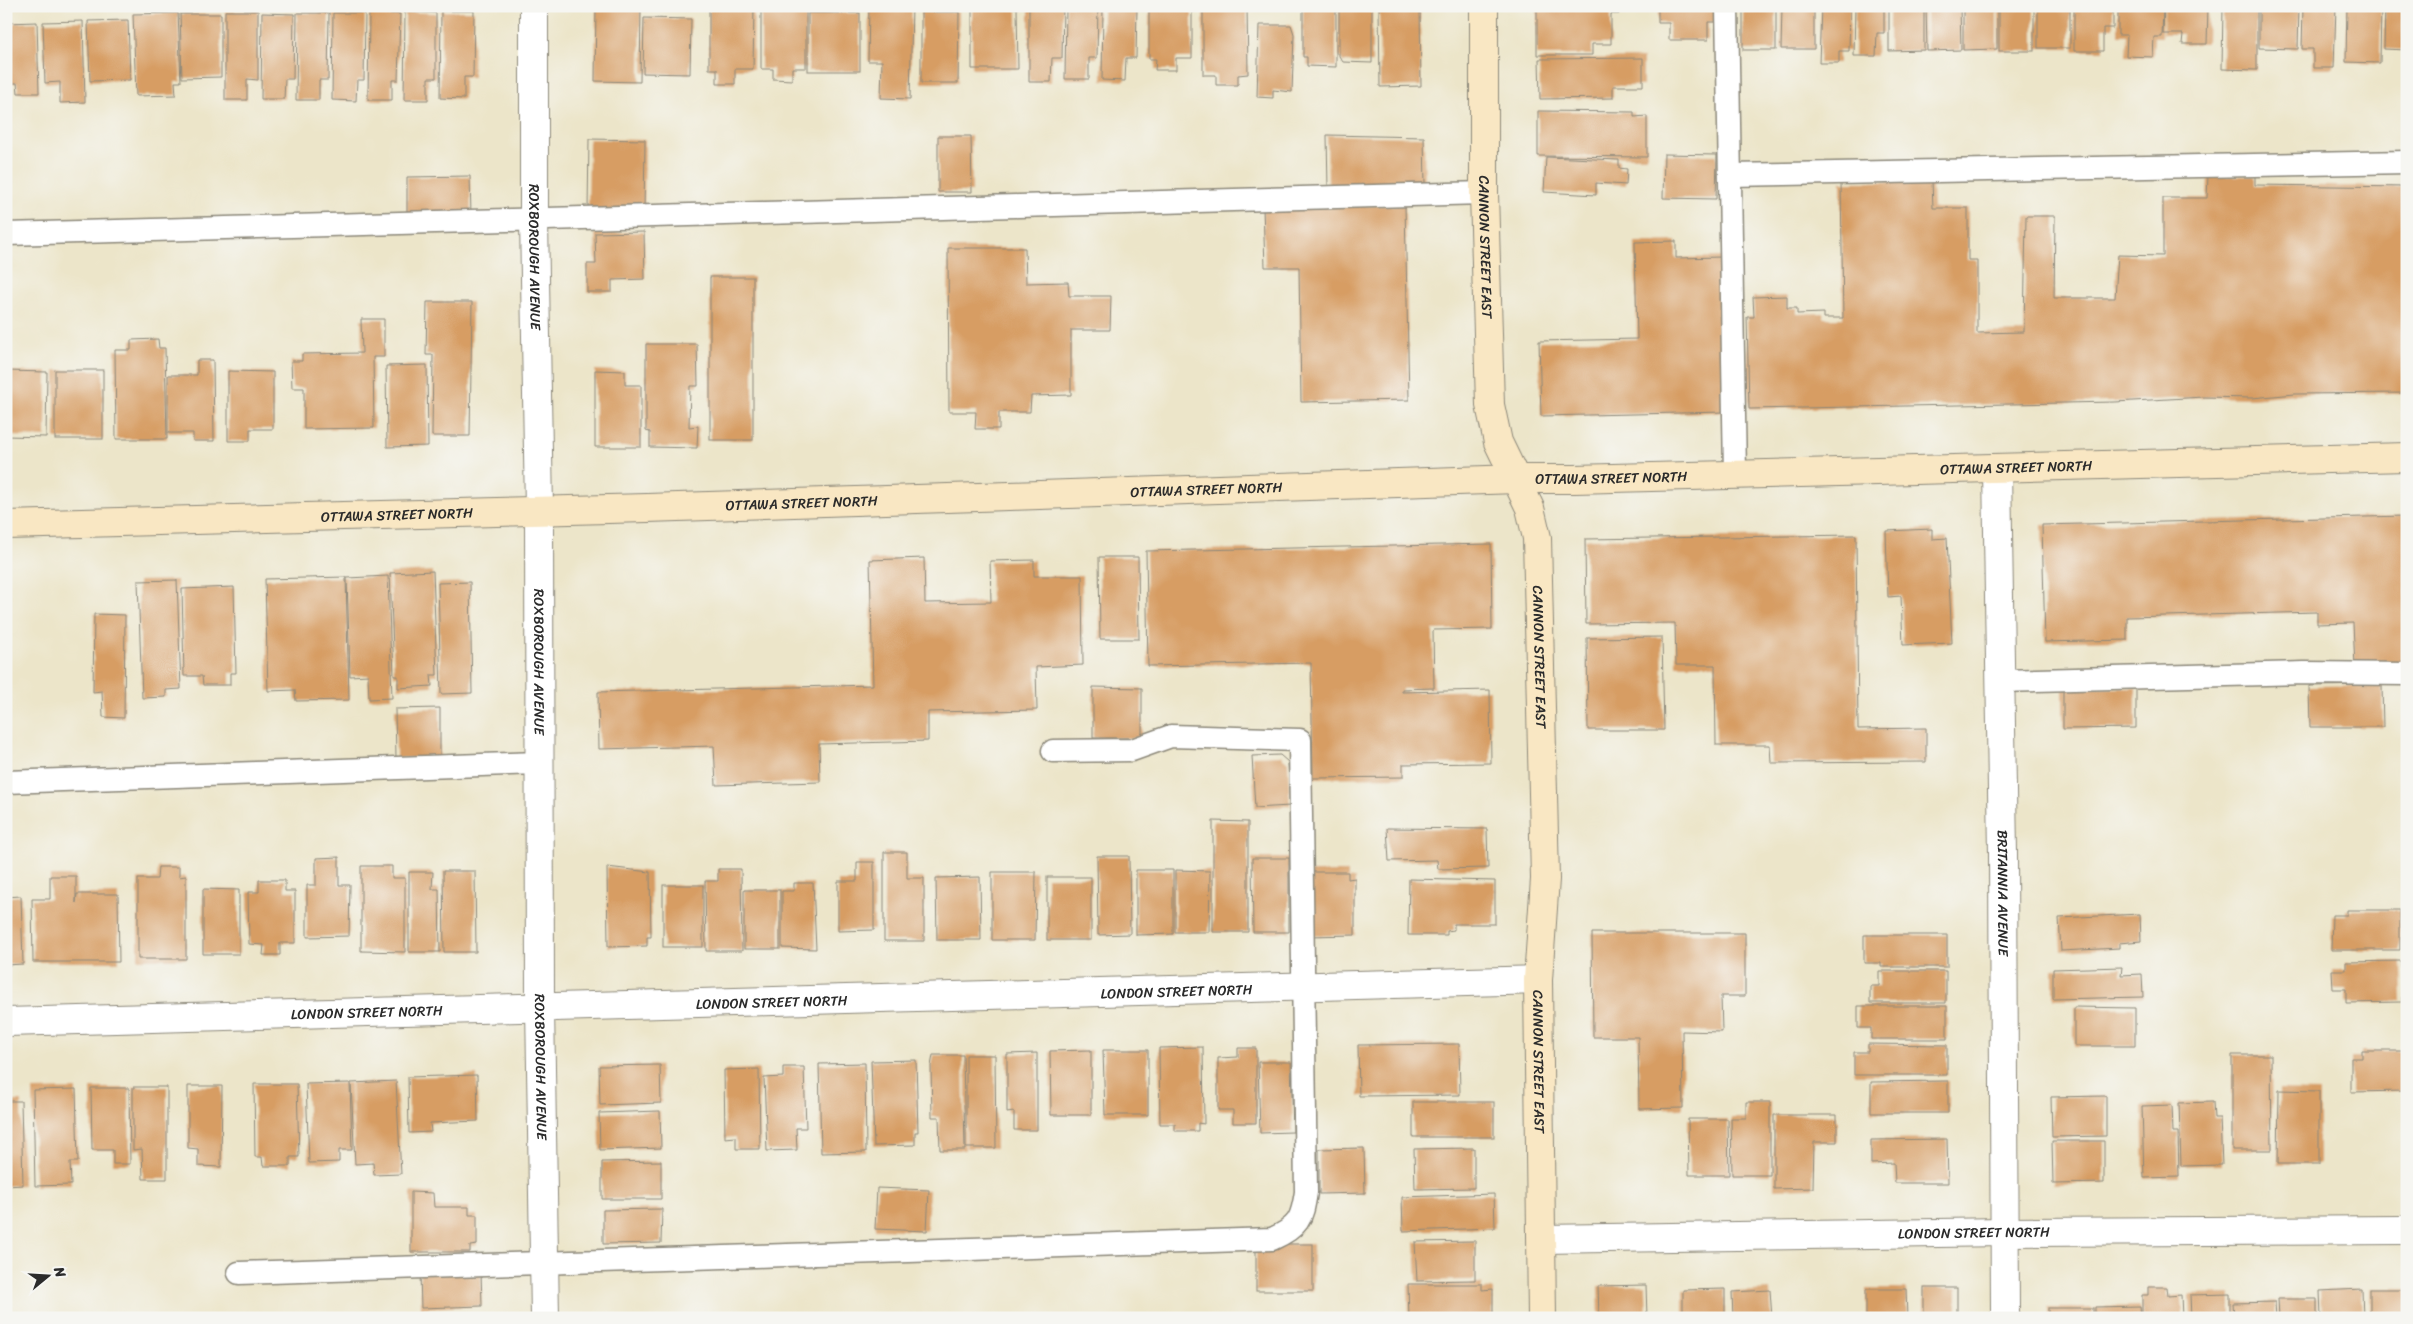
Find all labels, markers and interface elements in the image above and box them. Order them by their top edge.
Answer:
street label: CANNON STREET EAST [1472,175,1500,320]
street label: ROXBOROUGH AVENUE [521,184,548,332]
street label: OTTAWA STREET NORTH [1940,453,2093,482]
street label: OTTAWA STREET NORTH [1535,464,1688,492]
street label: OTTAWA STREET NORTH [1130,474,1283,504]
street label: OTTAWA STREET NORTH [725,488,878,518]
street label: OTTAWA STREET NORTH [320,500,473,529]
street label: CANNON STREET EAST [1526,585,1554,730]
street label: ROXBOROUGH AVENUE [527,589,552,736]
street label: BRITANNIA AVENUE [1990,830,2016,957]
street label: LONDON STREET NORTH [1100,977,1253,1006]
street label: LONDON STREET NORTH [696,988,848,1017]
street label: CANNON STREET EAST [1526,990,1552,1134]
street label: ROXBOROUGH AVENUE [527,994,555,1141]
street label: LONDON STREET NORTH [291,998,443,1027]
street label: LONDON STREET NORTH [1898,1219,2050,1246]
north arrow [22,1252,72,1302]
text: N [46,1263,73,1281]

